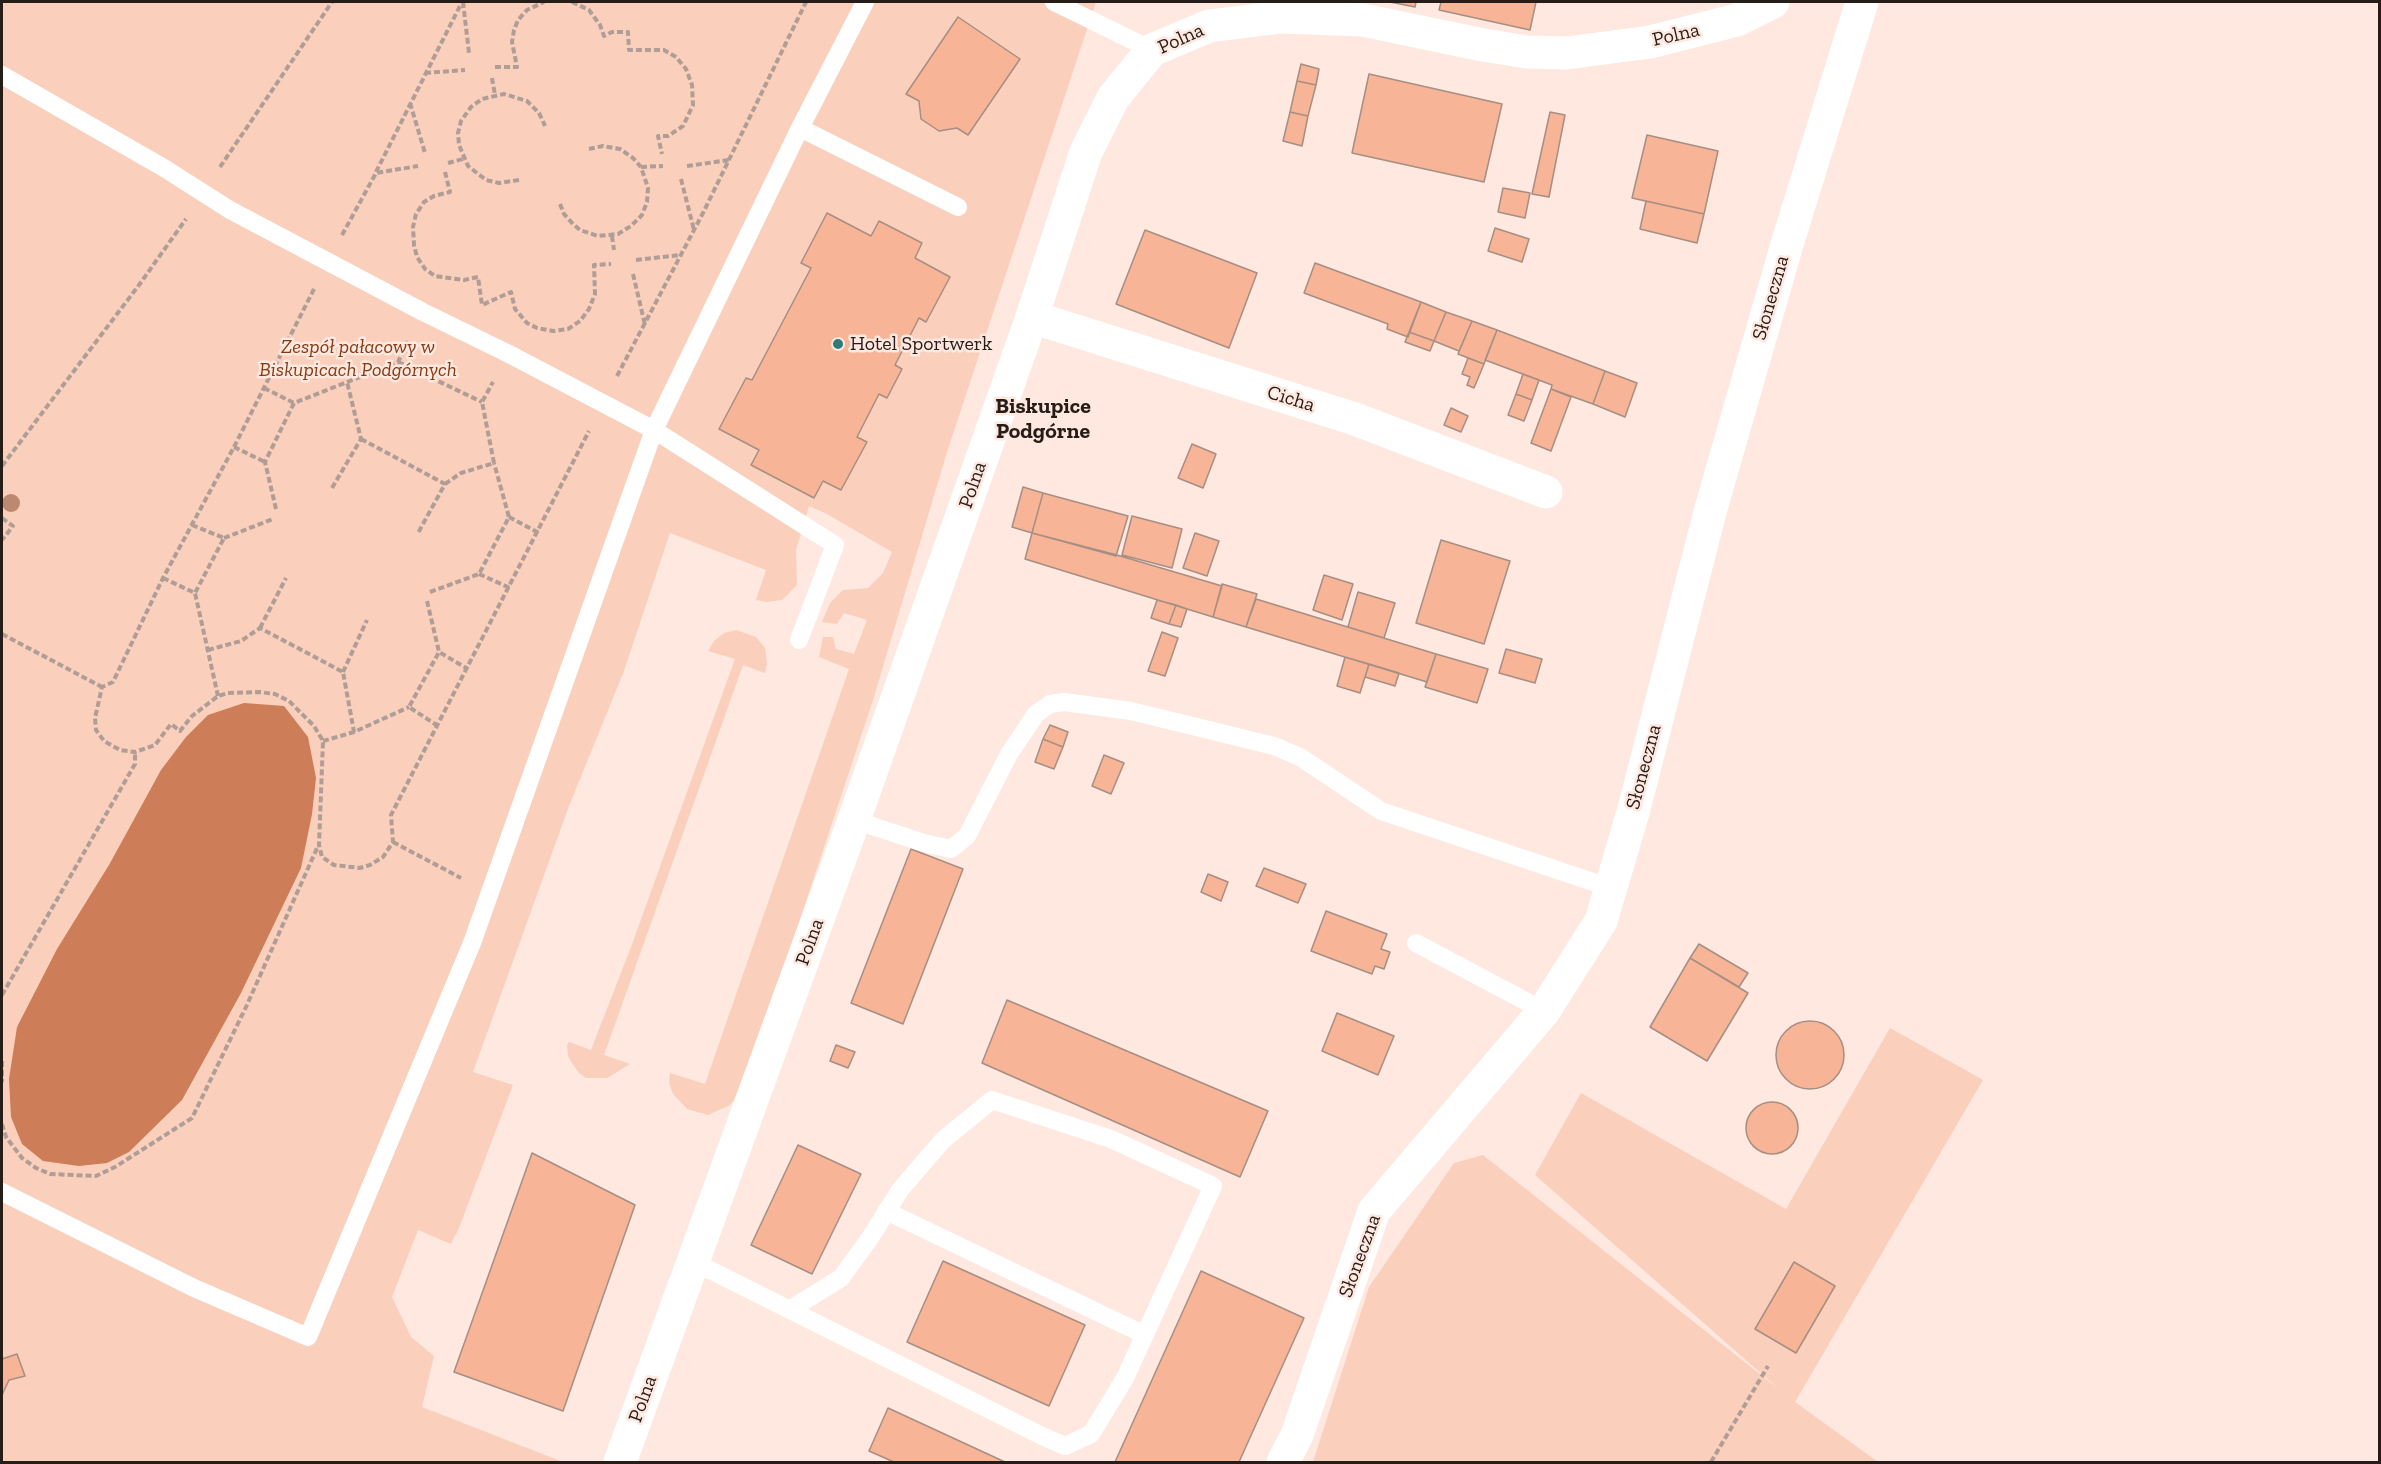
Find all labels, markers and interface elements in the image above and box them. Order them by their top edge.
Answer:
street label: Polna [1154,18,1208,60]
street label: Polna [1650,18,1702,52]
street label: Słoneczna [1747,253,1795,343]
place label: Hotel Sportwerk [850,332,992,356]
park label: Zespół pałacowy w Biskupicach Podgórnych [259,335,457,382]
marker: Hotel Sportwerk [831,337,845,351]
street label: Cicha [1264,380,1318,418]
district label: Biskupice Podgórne [995,394,1091,446]
street label: Polna [954,459,992,511]
street label: Słoneczna [1621,722,1667,812]
street label: Polna [791,915,829,969]
street label: Słoneczna [1334,1211,1386,1301]
street label: Polna [624,1372,662,1426]

